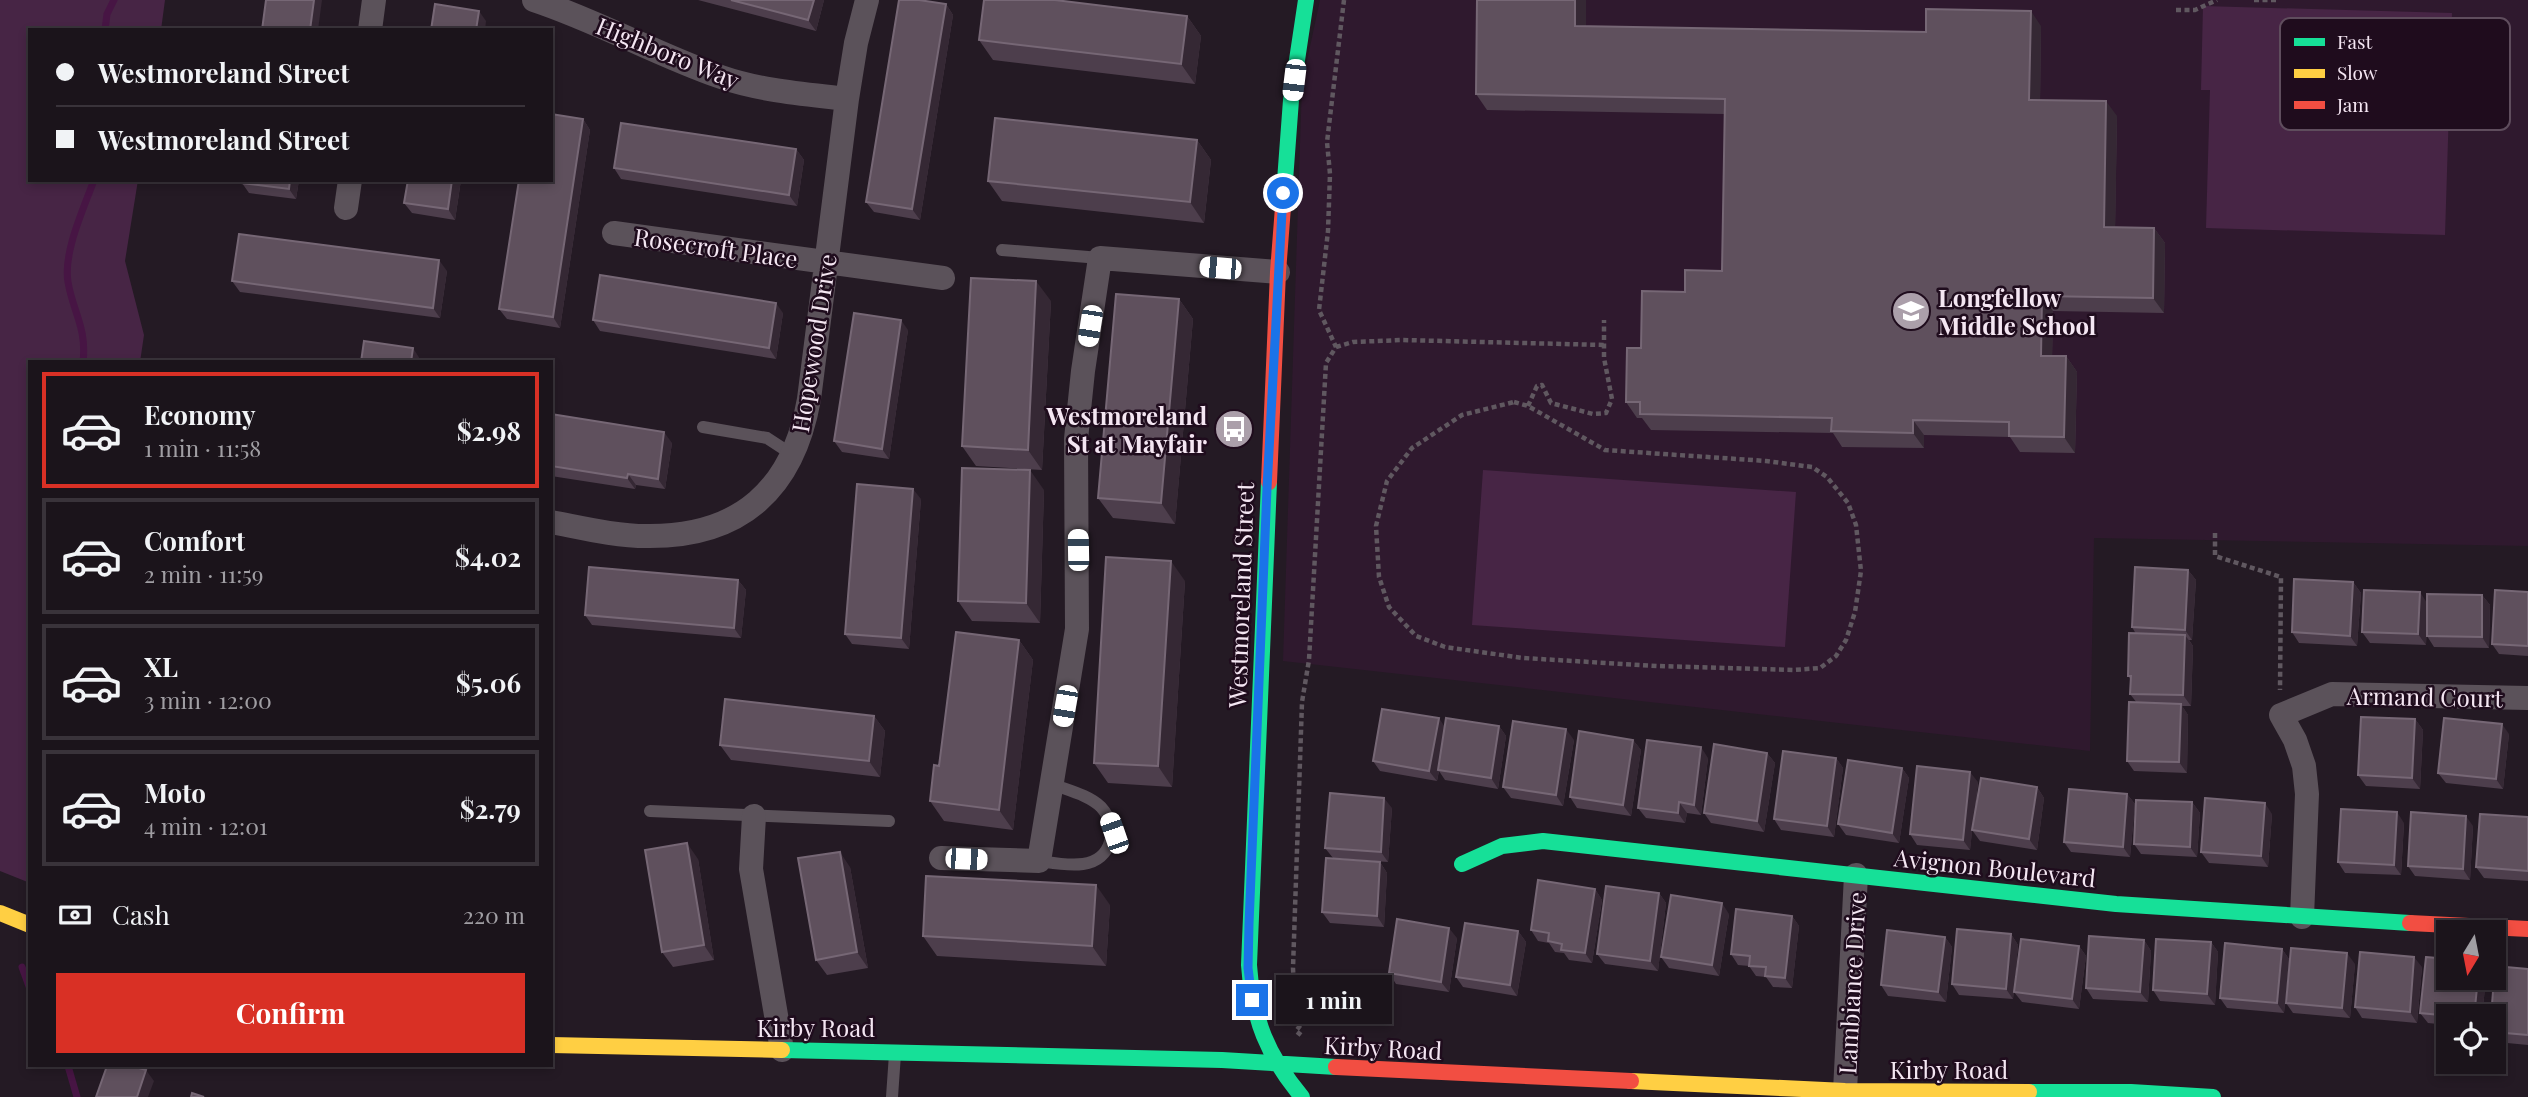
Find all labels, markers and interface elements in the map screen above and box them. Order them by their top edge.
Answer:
street label: Highboro Way [592,9,744,95]
legend [2280,18,2510,130]
text: Fast [2337,28,2373,54]
text: Westmoreland Street [98,55,349,90]
car [1282,58,1307,102]
text: Slow [2337,59,2378,85]
text: Jam [2336,91,2369,117]
text: Westmoreland Street [98,122,349,157]
route start [1267,177,1299,209]
street label: Rosecroft Place [632,220,800,274]
street label: Hopewood Drive [783,252,843,434]
car [1199,256,1242,280]
place label: Longfellow Middle School [1938,281,2097,341]
school or university icon: Longfellow Middle School [1890,290,1932,332]
car [1077,304,1104,348]
text: Economy [144,397,255,432]
icon: car [60,399,123,462]
place label: Westmoreland St at Mayfair [1046,399,1208,459]
bus stop icon: Westmoreland St at Mayfair [1213,408,1255,450]
text: $2.98 [457,413,521,448]
text: 1 min · 11:58 [144,432,261,463]
street label: Westmoreland Street [1220,481,1260,709]
text: Comfort [144,523,245,558]
icon: car [60,525,123,588]
car [1068,529,1089,571]
text: $4.02 [455,539,521,574]
text: 2 min · 11:59 [144,558,264,589]
text: XL [144,649,178,684]
icon: car [60,651,123,714]
text: $5.06 [456,665,521,700]
street label: Armand Court [2346,679,2504,713]
car [1052,683,1079,729]
text: 3 min · 12:00 [144,684,272,715]
text: Moto [144,775,206,810]
icon: car [60,777,123,840]
text: $2.79 [460,791,521,826]
text: 4 min · 12:01 [144,810,267,841]
car [1098,810,1131,856]
street label: Avignon Boulevard [1892,840,2098,894]
car [945,848,988,870]
street label: Lambiance Drive [1830,891,1872,1075]
icon: cash [56,896,94,934]
text: Cash [112,897,170,932]
text: 220 m [463,899,525,930]
north arrow [2436,920,2506,990]
map controls [2436,920,2506,1074]
button: Confirm [56,973,525,1053]
callout: 1 min [1276,976,1392,1024]
route end [1236,984,1268,1016]
text: 1 min [1306,984,1362,1015]
button: locate [2436,1004,2506,1074]
street label: Kirby Road [757,1011,875,1043]
street label: Kirby Road [1323,1028,1443,1066]
street label: Kirby Road [1890,1053,2008,1085]

